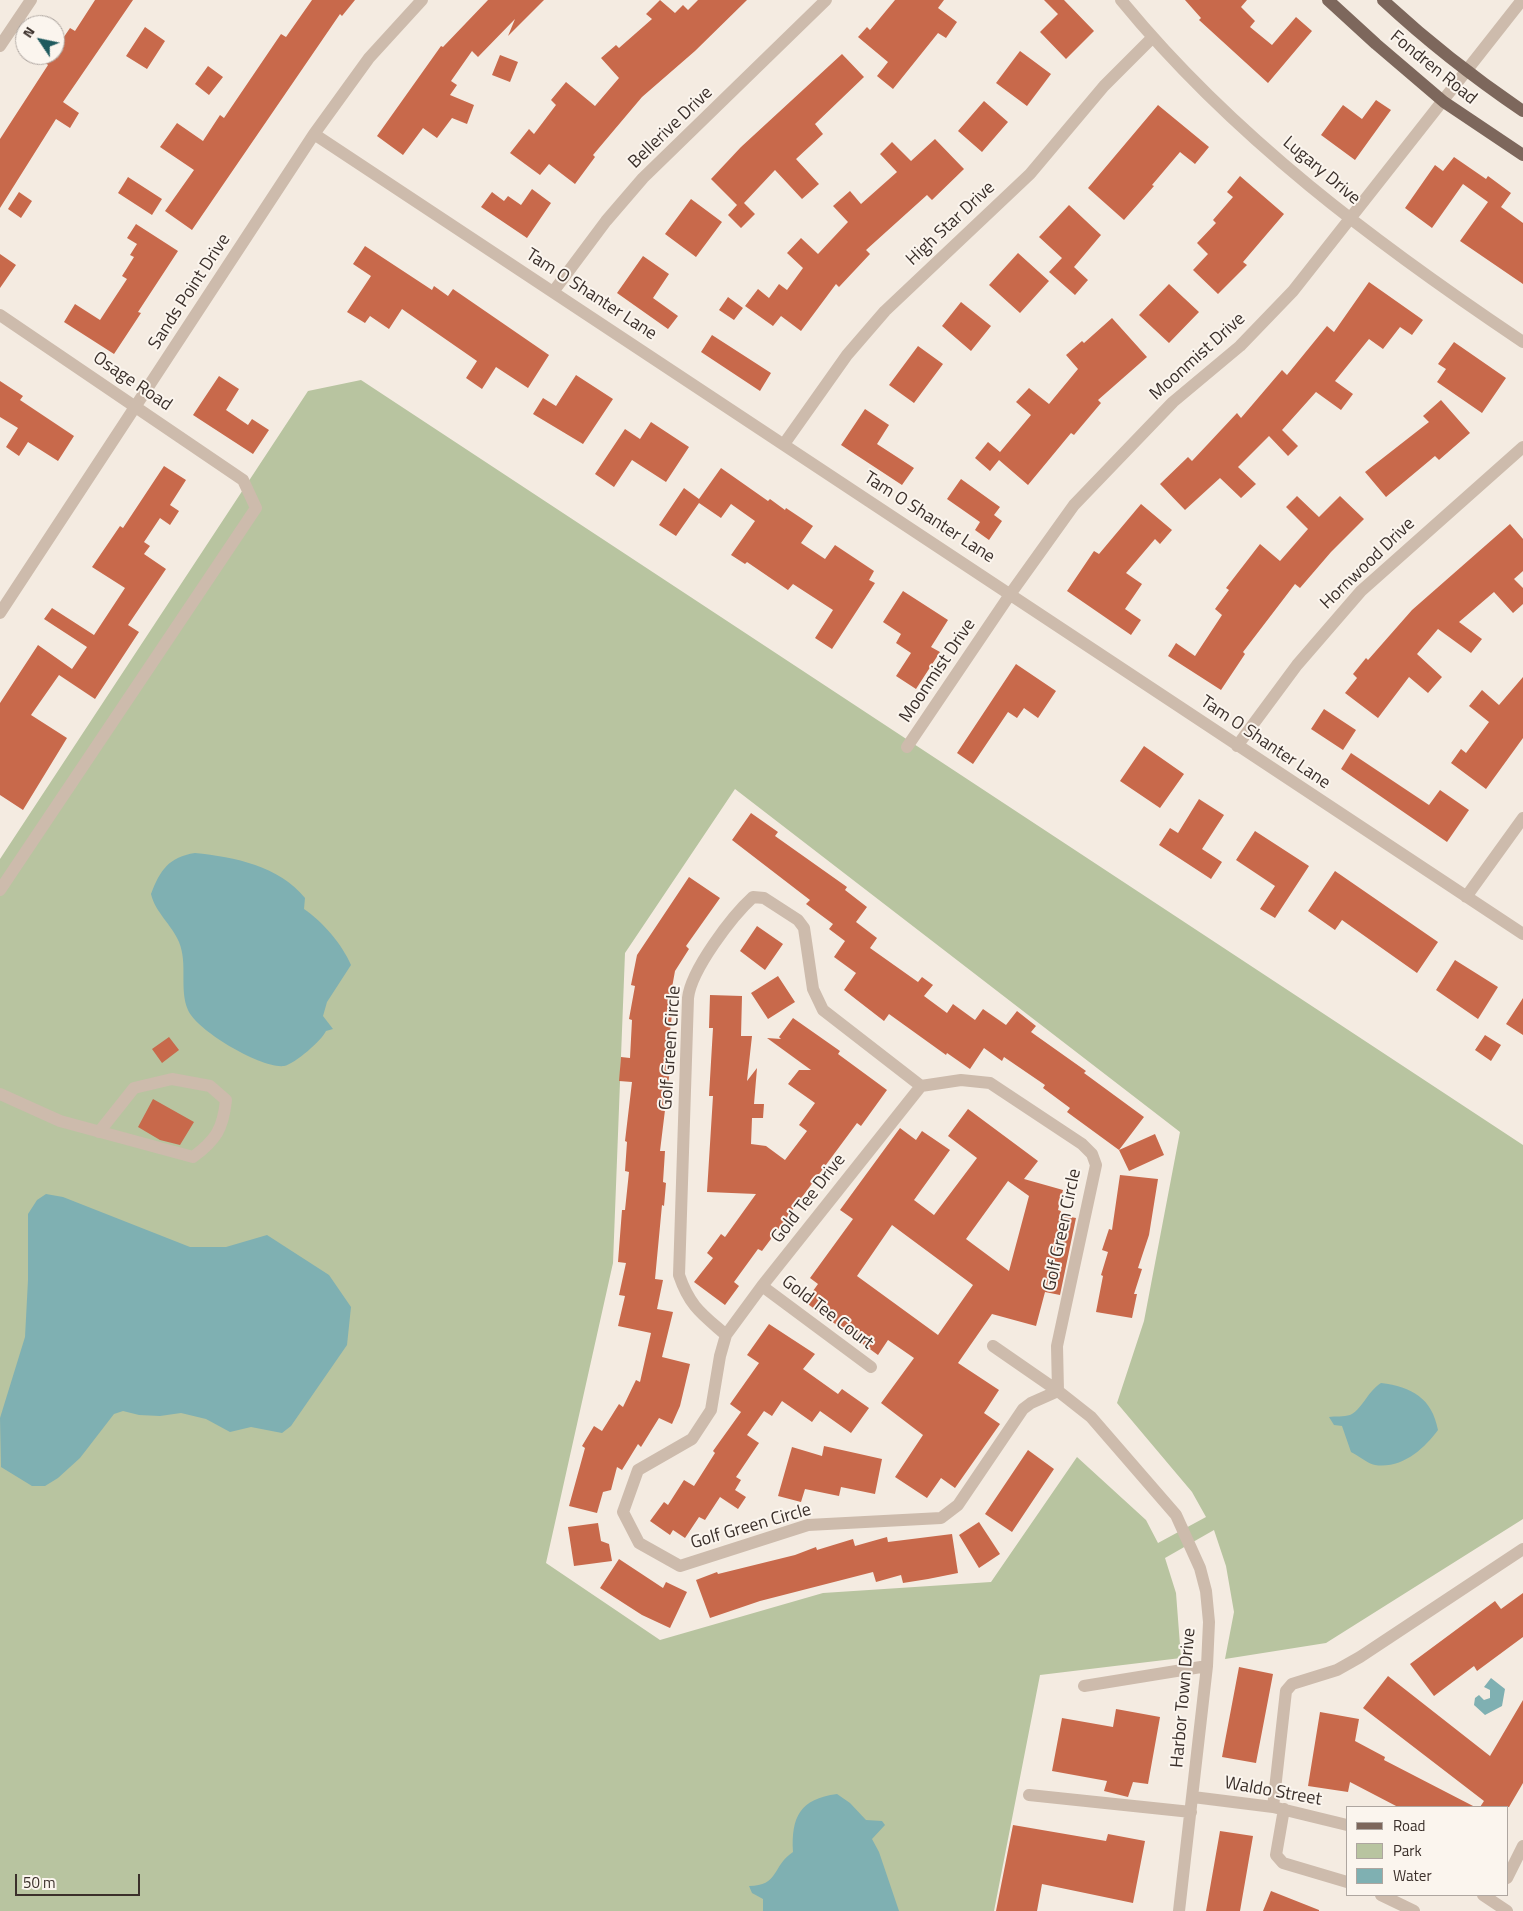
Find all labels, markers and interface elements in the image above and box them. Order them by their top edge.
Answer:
north arrow [15,15,65,65]
text: N [17,22,39,42]
street label: Fondren Road [1385,26,1481,110]
street label: Bellerive Drive [624,82,718,174]
street label: Lugary Drive [1278,132,1364,210]
street label: High Star Drive [902,177,1000,271]
street label: Sands Point Drive [145,230,235,354]
street label: Tam O Shanter Lane [521,245,661,345]
street label: Moonmist Drive [1146,309,1250,405]
street label: Osage Road [88,348,176,416]
street label: Tam O Shanter Lane [859,468,999,568]
street label: Hornwood Drive [1316,514,1420,614]
street label: Moonmist Drive [895,615,981,727]
street label: Tam O Shanter Lane [1196,692,1334,794]
street label: Golf Green Circle [656,985,686,1111]
street label: Gold Tee Drive [767,1150,851,1248]
street label: Golf Green Circle [1039,1167,1087,1293]
street label: Gold Tee Court [777,1271,877,1355]
street label: Golf Green Circle [688,1499,814,1555]
street label: Harbor Town Drive [1167,1627,1201,1769]
street label: Waldo Street [1223,1773,1323,1811]
legend [1346,1806,1508,1896]
text: Road [1393,1814,1425,1837]
text: Park [1393,1839,1422,1862]
scale bar [18,1864,142,1896]
text: Water [1393,1864,1432,1887]
text: 50 m [23,1871,56,1894]

